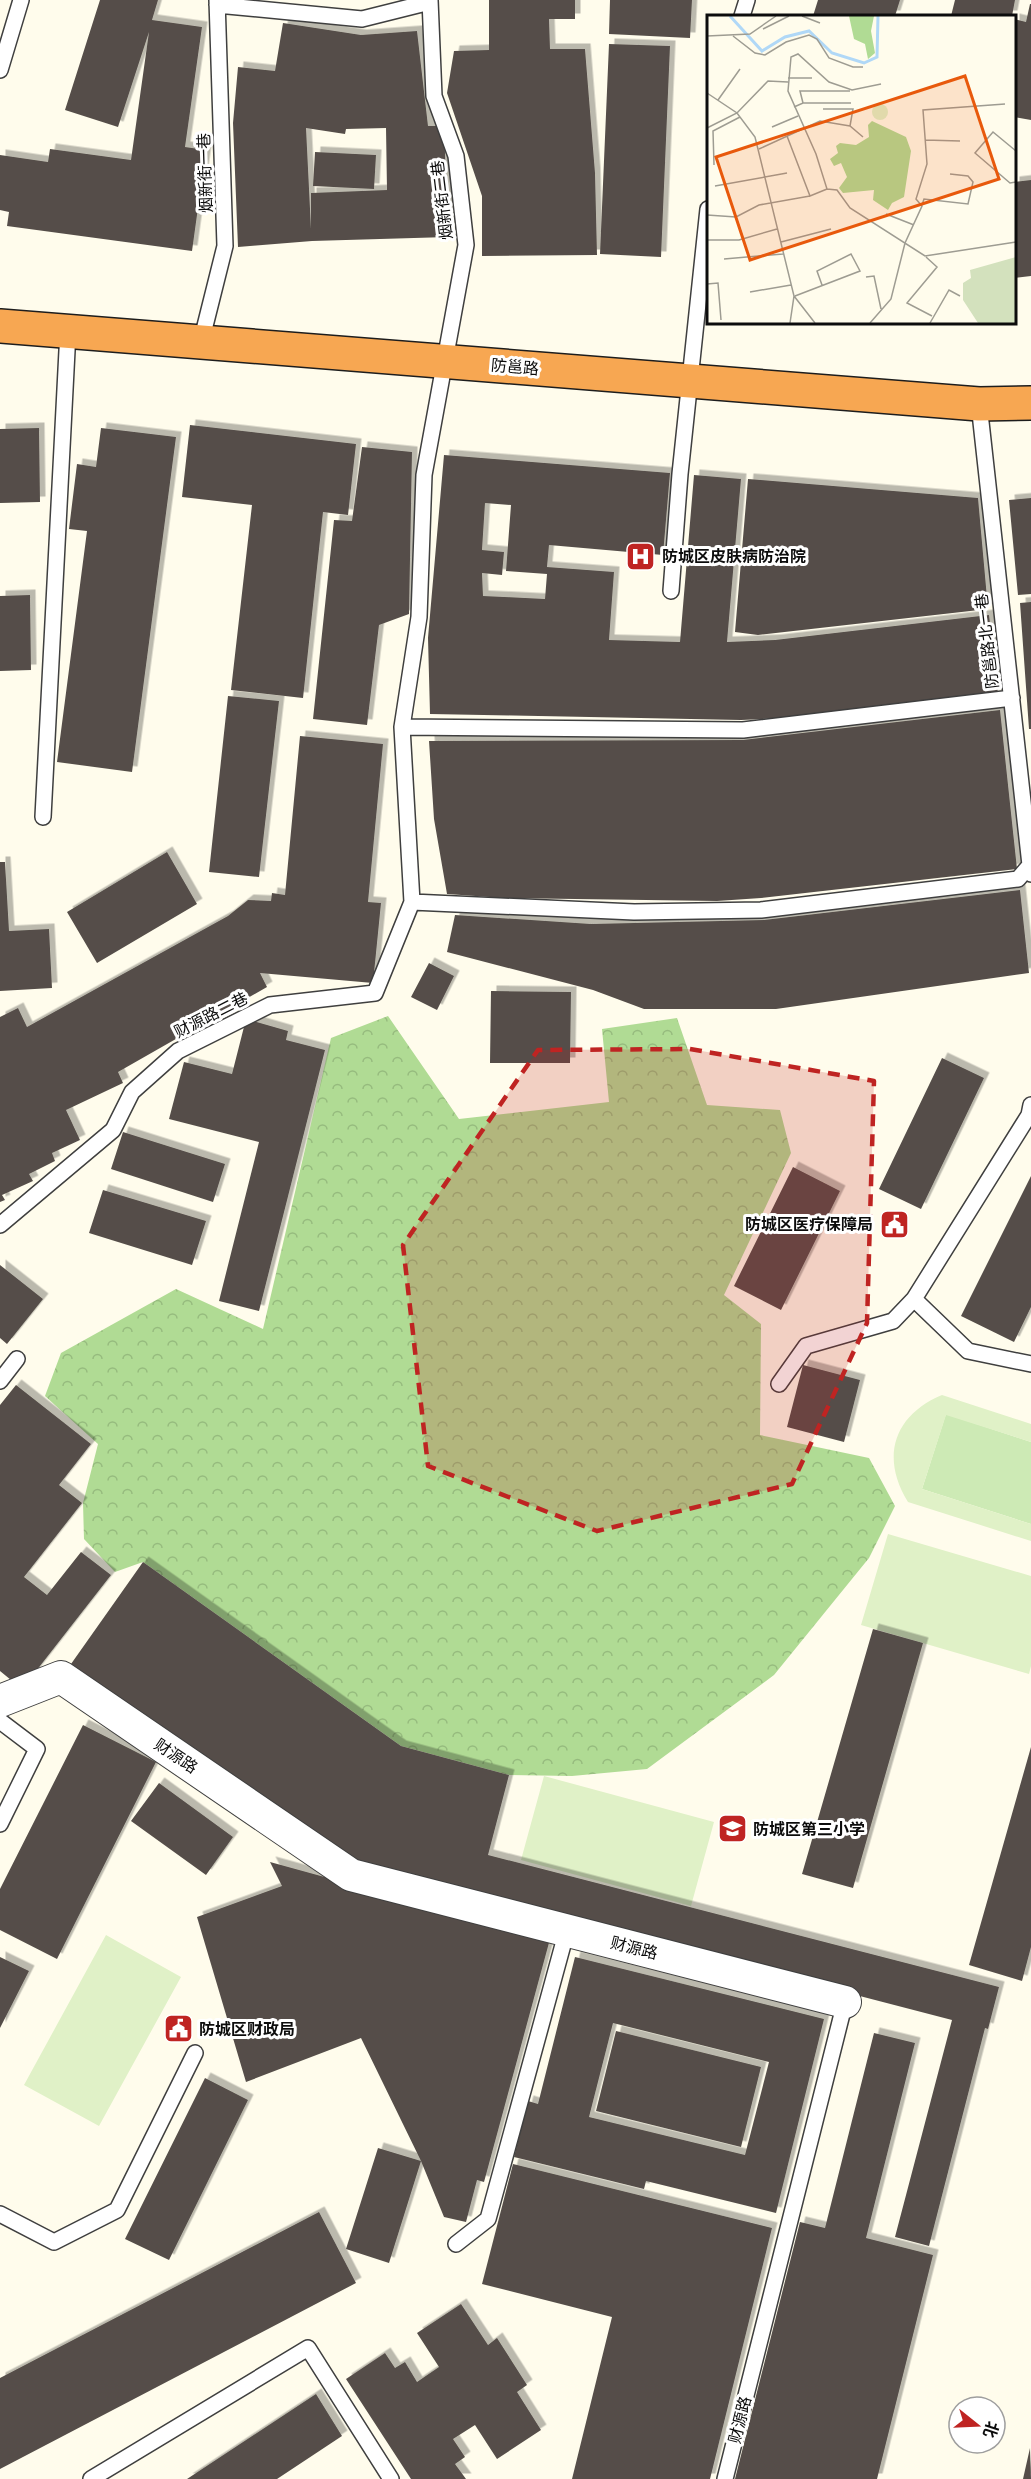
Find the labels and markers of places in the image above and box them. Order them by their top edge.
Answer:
hospital icon: 防城区皮肤病防治院 [625,540,657,572]
place label: 防城区皮肤病防治院 [662,547,806,566]
public building icon: 防城区医疗保障局 [878,1208,910,1240]
place label: 防城区医疗保障局 [745,1215,873,1234]
school or university icon: 防城区第三小学 [716,1813,748,1845]
place label: 防城区第三小学 [753,1820,865,1839]
public building icon: 防城区财政局 [162,2013,194,2045]
place label: 防城区财政局 [199,2020,295,2039]

